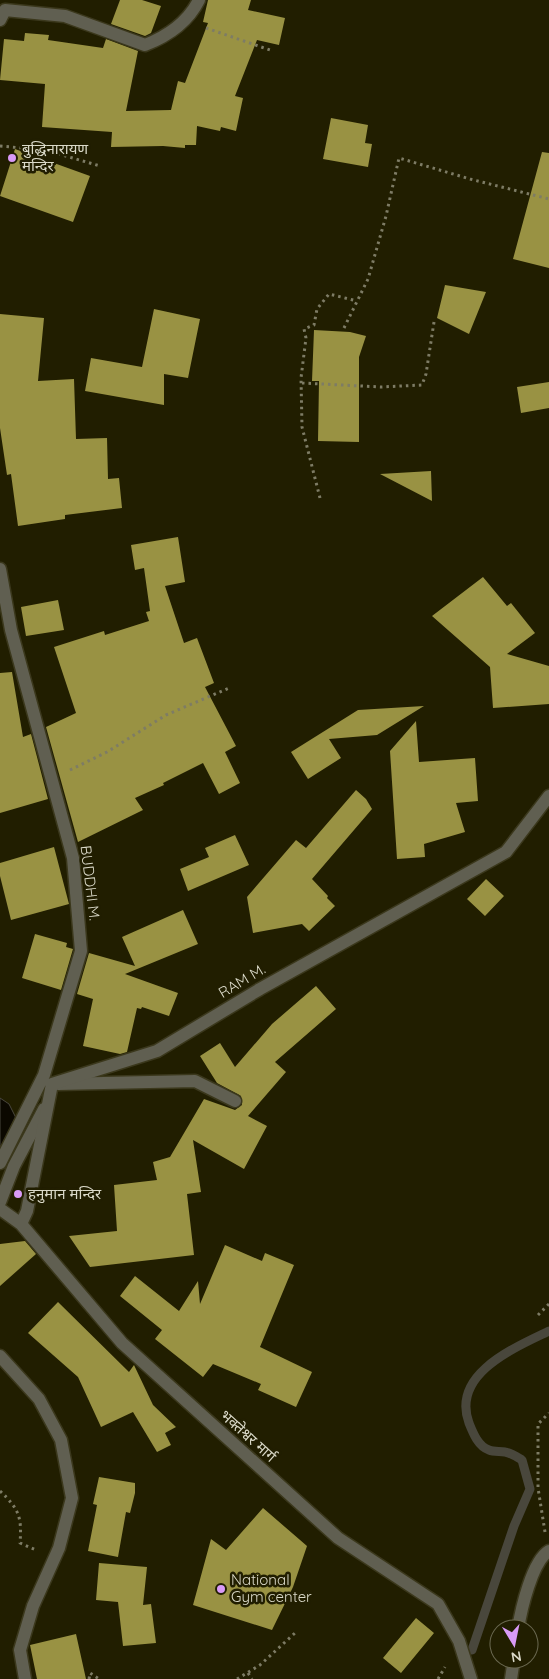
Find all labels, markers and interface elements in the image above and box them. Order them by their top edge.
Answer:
place label: बुद्धिनारायण मन्दिर [22,139,89,175]
marker: बुद्धिनारायण मन्दिर [6,152,18,164]
street label: BUDDHI M. [76,844,105,922]
street label: RAM M. [215,959,269,1002]
place label: हनुमान मन्दिर [28,1184,102,1204]
marker: हनुमान मन्दिर [12,1188,24,1200]
street label: भक्तेश्वर मार्ग [216,1405,281,1466]
place label: National Gym center [231,1570,312,1606]
marker: National Gym center [215,1583,227,1595]
north arrow [489,1619,539,1669]
text: N [510,1647,523,1667]

